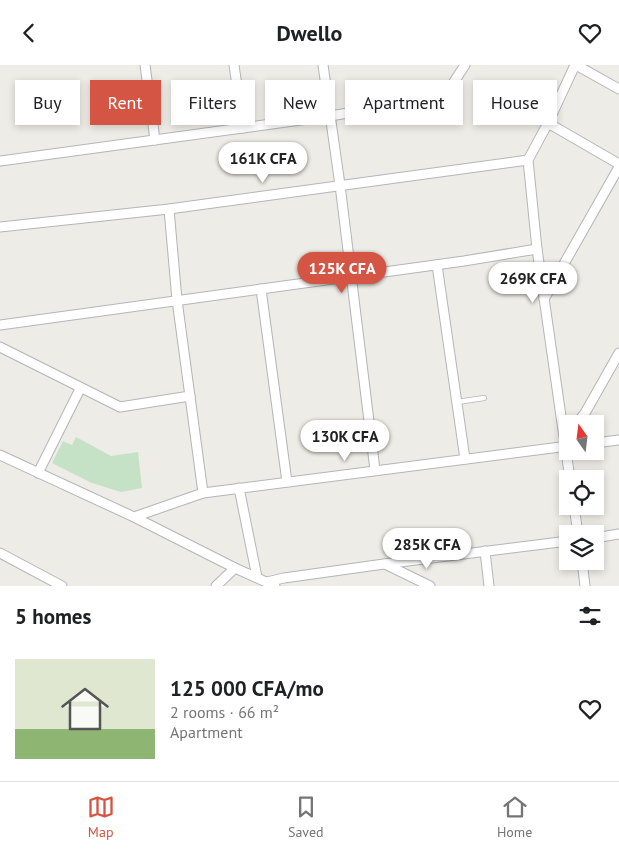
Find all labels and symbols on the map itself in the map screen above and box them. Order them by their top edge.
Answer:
pin: 161K CFA [211,141,315,184]
pin: 125K CFA [290,251,394,294]
pin: 269K CFA [481,261,585,304]
north arrow [559,415,604,460]
pin: 130K CFA [293,419,397,462]
pin: 285K CFA [375,527,479,570]

